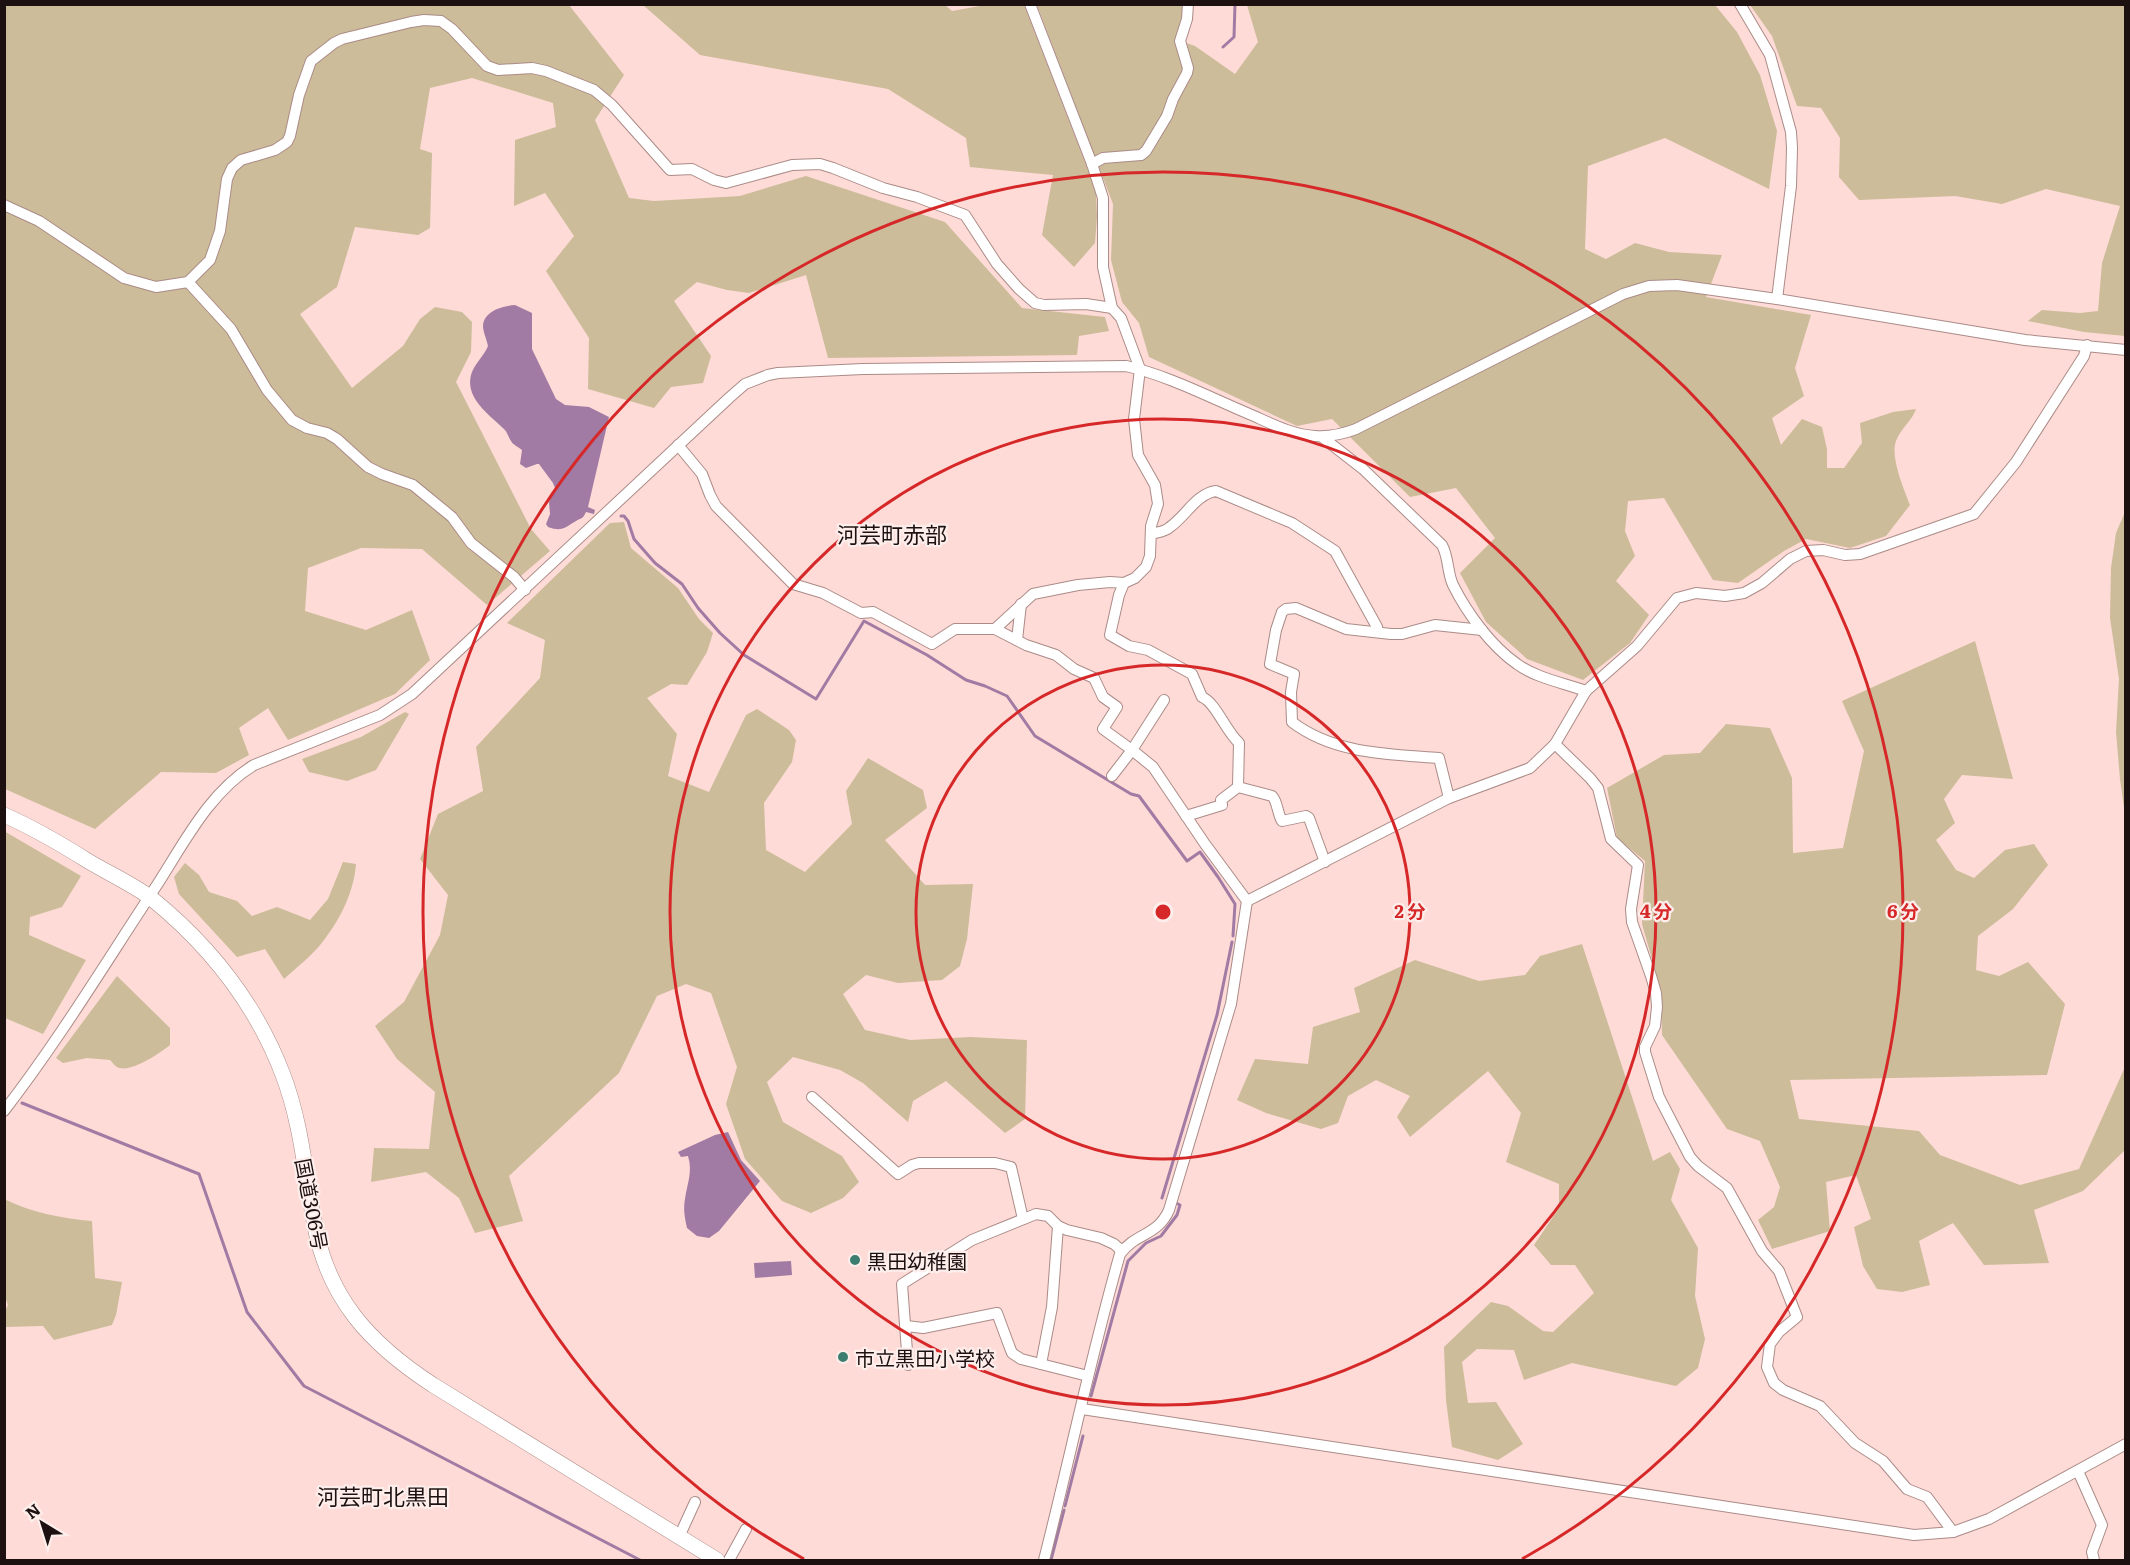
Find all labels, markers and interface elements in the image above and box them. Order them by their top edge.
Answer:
district label: 河芸町赤部 [837,517,947,550]
text: 2 分 [1394,897,1426,924]
text: 4 分 [1640,897,1672,924]
text: 6 分 [1887,897,1919,924]
centre of rings [1153,902,1173,922]
street label: 国道306号 [289,1155,337,1253]
place label: 黒田幼稚園 [867,1245,967,1275]
marker: 黒田幼稚園 [848,1253,862,1267]
place label: 市立黒田小学校 [855,1342,995,1372]
marker: 市立黒田小学校 [836,1350,850,1364]
district label: 河芸町北黒田 [317,1479,449,1512]
north arrow [12,1493,72,1553]
text: N [19,1497,45,1524]

